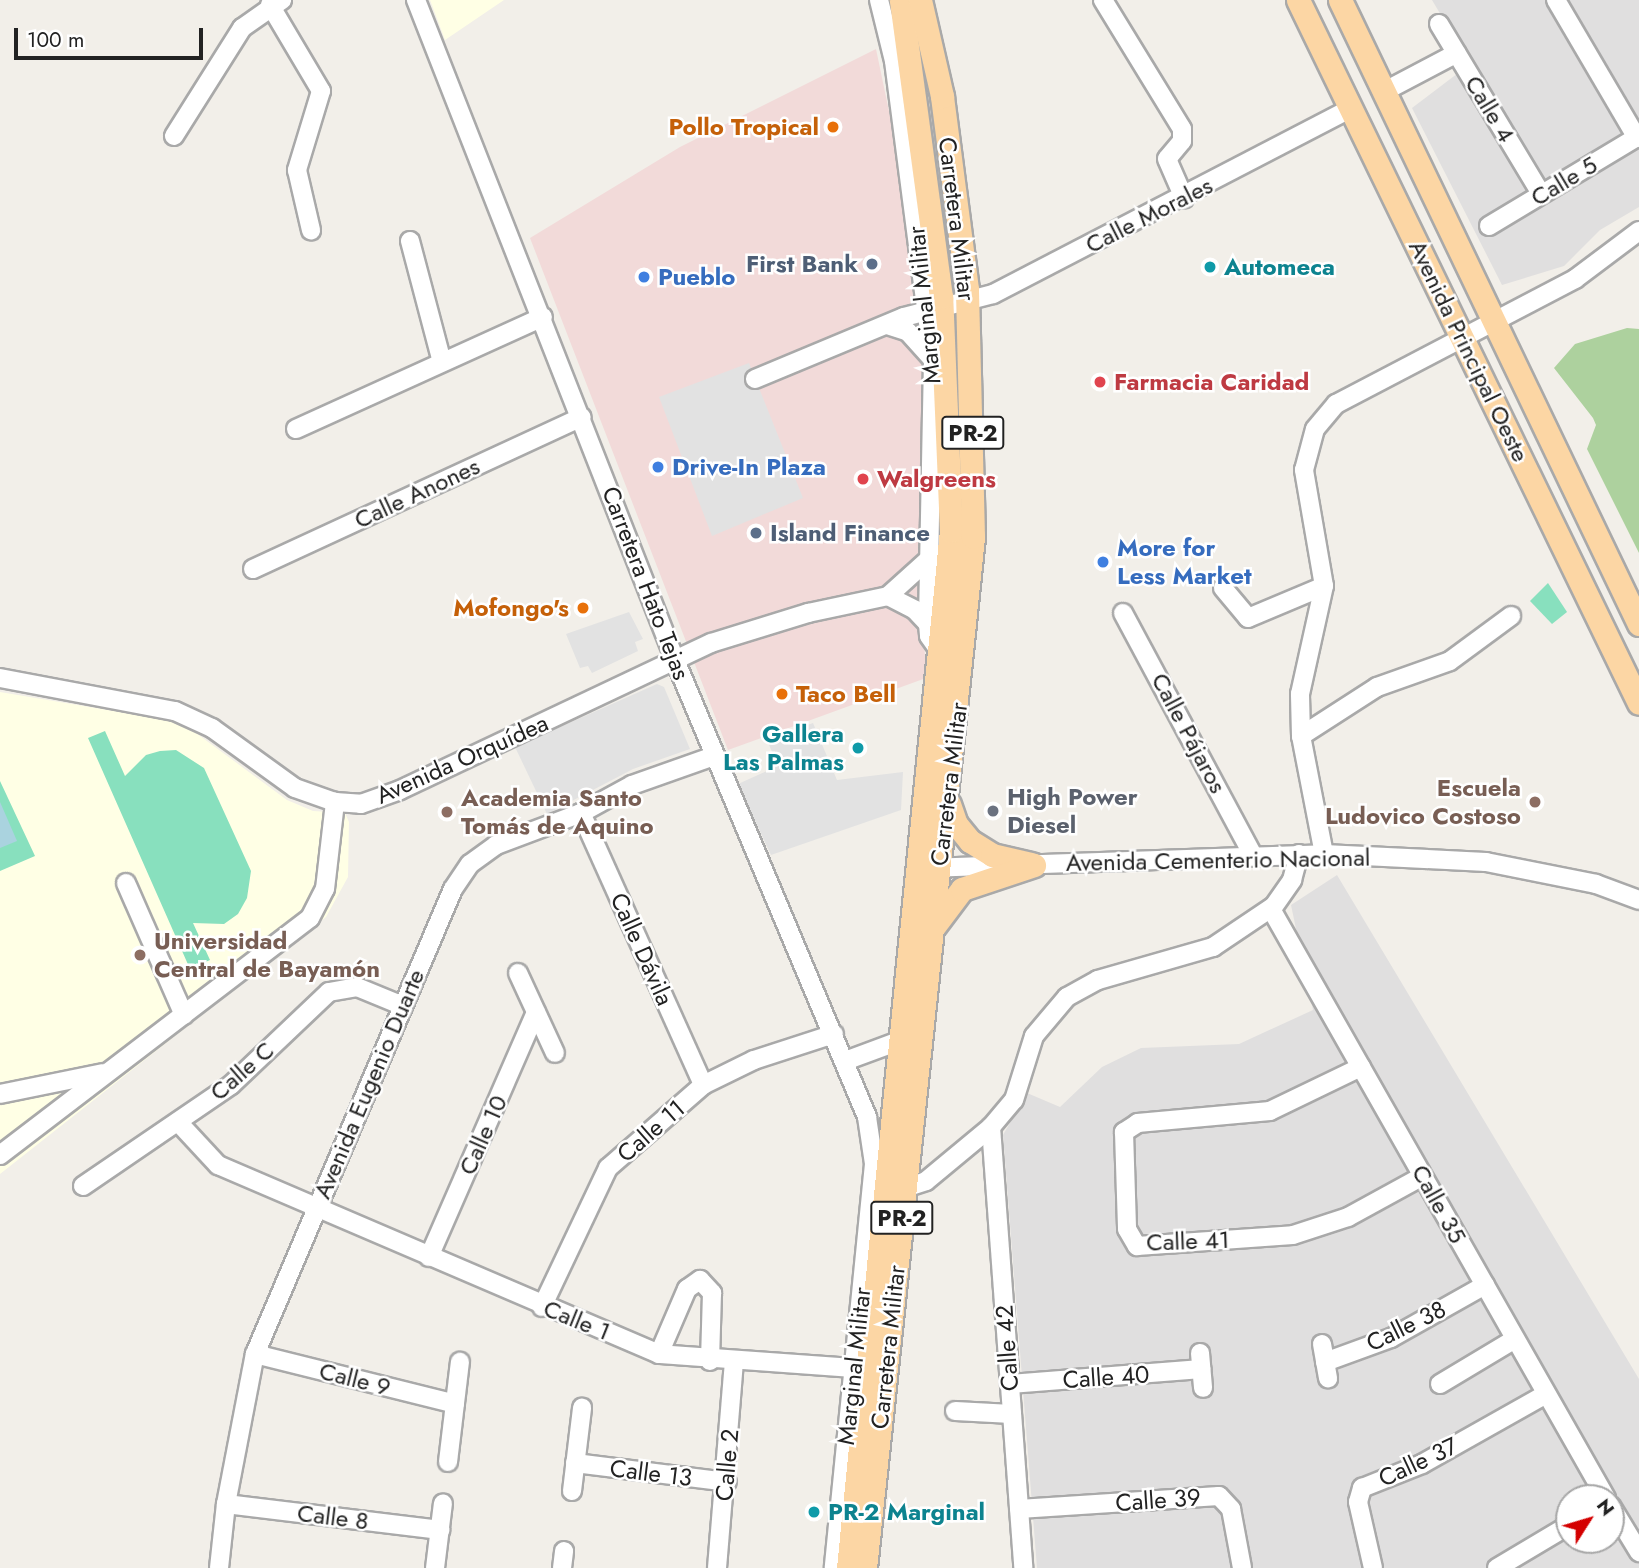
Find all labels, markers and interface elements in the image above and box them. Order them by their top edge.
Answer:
scale bar [18,14,206,58]
text: 100 m [27,25,84,55]
street label: Calle 4 [1459,70,1521,148]
place label: Pollo Tropical [668,113,819,141]
marker: Pollo Tropical [825,119,841,135]
street label: Carretera Militar [933,136,981,302]
street label: Calle 5 [1526,150,1602,212]
street label: Calle Morales [1081,171,1217,259]
street label: Marginal Militar [901,225,947,385]
street label: Avenida Principal Oeste [1403,235,1535,467]
place label: First Bank [746,250,858,278]
place label: Automeca [1224,253,1335,281]
marker: First Bank [864,256,880,272]
marker: Automeca [1202,259,1218,275]
place label: Pueblo [658,263,735,291]
marker: Pueblo [636,269,652,285]
place label: Farmacia Caridad [1114,368,1309,396]
marker: Farmacia Caridad [1092,374,1108,390]
road number: PR-2 [940,414,1006,452]
street label: Calle Anones [350,451,484,535]
place label: Drive-In Plaza [672,453,826,481]
marker: Drive-In Plaza [650,459,666,475]
place label: Walgreens [877,465,996,493]
marker: Walgreens [855,471,871,487]
street label: Carretera Hato Tejas [596,482,696,684]
place label: Island Finance [770,519,930,547]
marker: Island Finance [748,525,764,541]
place label: More for Less Market [1117,534,1252,590]
marker: More for Less Market [1095,554,1111,570]
place label: Mofongo's [453,594,569,622]
marker: Mofongo's [575,600,591,616]
street label: Calle Pájaros [1145,668,1233,798]
place label: Taco Bell [796,680,896,708]
marker: Taco Bell [774,686,790,702]
street label: Carretera Militar [925,701,973,867]
street label: Avenida Orquídea [371,708,553,810]
place label: Gallera Las Palmas [723,720,844,776]
marker: Gallera Las Palmas [850,740,866,756]
place label: Escuela Ludovico Costoso [1325,774,1521,830]
place label: High Power Diesel [1007,783,1138,839]
place label: Academia Santo Tomás de Aquino [461,784,654,840]
marker: Escuela Ludovico Costoso [1527,794,1543,810]
marker: High Power Diesel [985,803,1001,819]
marker: Academia Santo Tomás de Aquino [439,804,455,820]
street label: Avenida Cementerio Nacional [1066,843,1370,877]
street label: Calle Dávila [604,888,680,1010]
place label: Universidad Central de Bayamón [154,927,380,983]
marker: Universidad Central de Bayamón [132,947,148,963]
street label: Avenida Eugenio Duarte [308,965,430,1203]
street label: Calle C [204,1036,280,1106]
street label: Calle 10 [453,1091,513,1179]
street label: Calle 11 [611,1094,691,1168]
street label: Calle 35 [1406,1160,1472,1248]
road number: PR-2 [869,1198,935,1238]
street label: Calle 41 [1146,1225,1230,1257]
street label: Carretera Militar [865,1264,911,1430]
street label: Marginal Militar [831,1286,877,1446]
street label: Calle 1 [539,1294,615,1346]
street label: Calle 38 [1362,1294,1450,1358]
street label: Calle 42 [990,1304,1024,1392]
street label: Calle 9 [316,1356,394,1402]
street label: Calle 40 [1062,1360,1150,1394]
street label: Calle 2 [710,1428,744,1502]
street label: Calle 37 [1374,1431,1462,1493]
street label: Calle 13 [608,1454,694,1492]
street label: Calle 39 [1114,1483,1202,1517]
north arrow [1555,1484,1625,1554]
text: N [1590,1493,1621,1521]
street label: Calle 8 [296,1498,370,1536]
place label: PR-2 Marginal [828,1498,985,1526]
marker: PR-2 Marginal [806,1504,822,1520]

